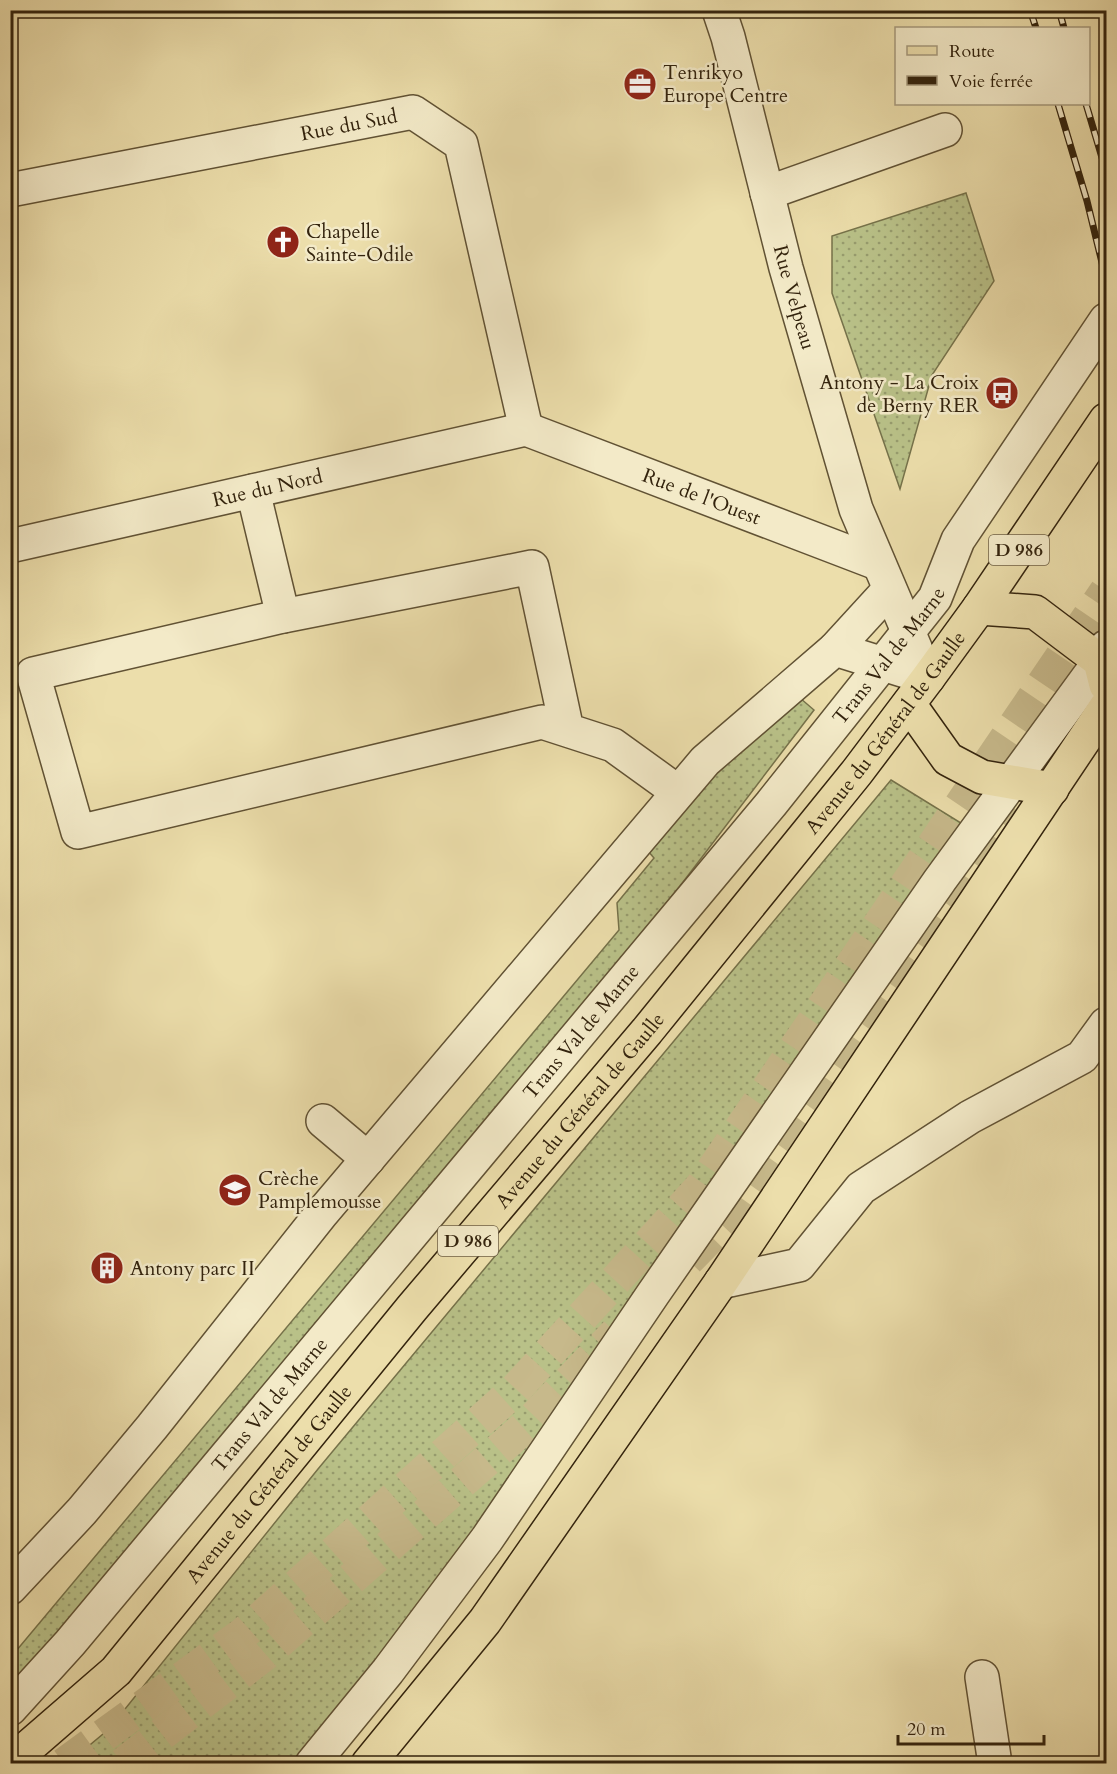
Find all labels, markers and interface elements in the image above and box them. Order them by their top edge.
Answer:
legend [895,27,1090,105]
text: Route [949,39,995,64]
place label: Tenrikyo Europe Centre [663,59,788,109]
office icon: Tenrikyo Europe Centre [622,66,658,102]
text: Voie ferrée [949,69,1033,94]
street label: Rue du Sud [298,102,400,147]
place label: Chapelle Sainte-Odile [306,218,414,268]
church icon: Chapelle Sainte-Odile [265,224,301,260]
street label: Rue Velpeau [767,242,822,353]
place label: Antony - La Croix de Berny RER [820,369,979,419]
bus stop icon: Antony - La Croix de Berny RER [984,375,1020,411]
street label: Rue du Nord [210,462,326,514]
street label: Rue de l'Ouest [638,462,765,532]
road number: D 986 [989,535,1049,565]
street label: Trans Val de Marne [826,584,952,730]
street label: Avenue du Général de Gaulle [799,626,972,840]
street label: Trans Val de Marne [517,959,646,1105]
street label: Avenue du Général de Gaulle [489,1007,671,1214]
place label: Crèche Pamplemousse [258,1165,381,1215]
school or university icon: Crèche Pamplemousse [217,1172,253,1208]
road number: D 986 [438,1226,498,1256]
building icon: Antony parc II [89,1250,125,1286]
place label: Antony parc II [130,1255,255,1282]
street label: Trans Val de Marne [205,1332,334,1478]
street label: Avenue du Général de Gaulle [180,1379,358,1589]
scale bar [898,1708,1044,1746]
text: 20 m [907,1717,946,1742]

